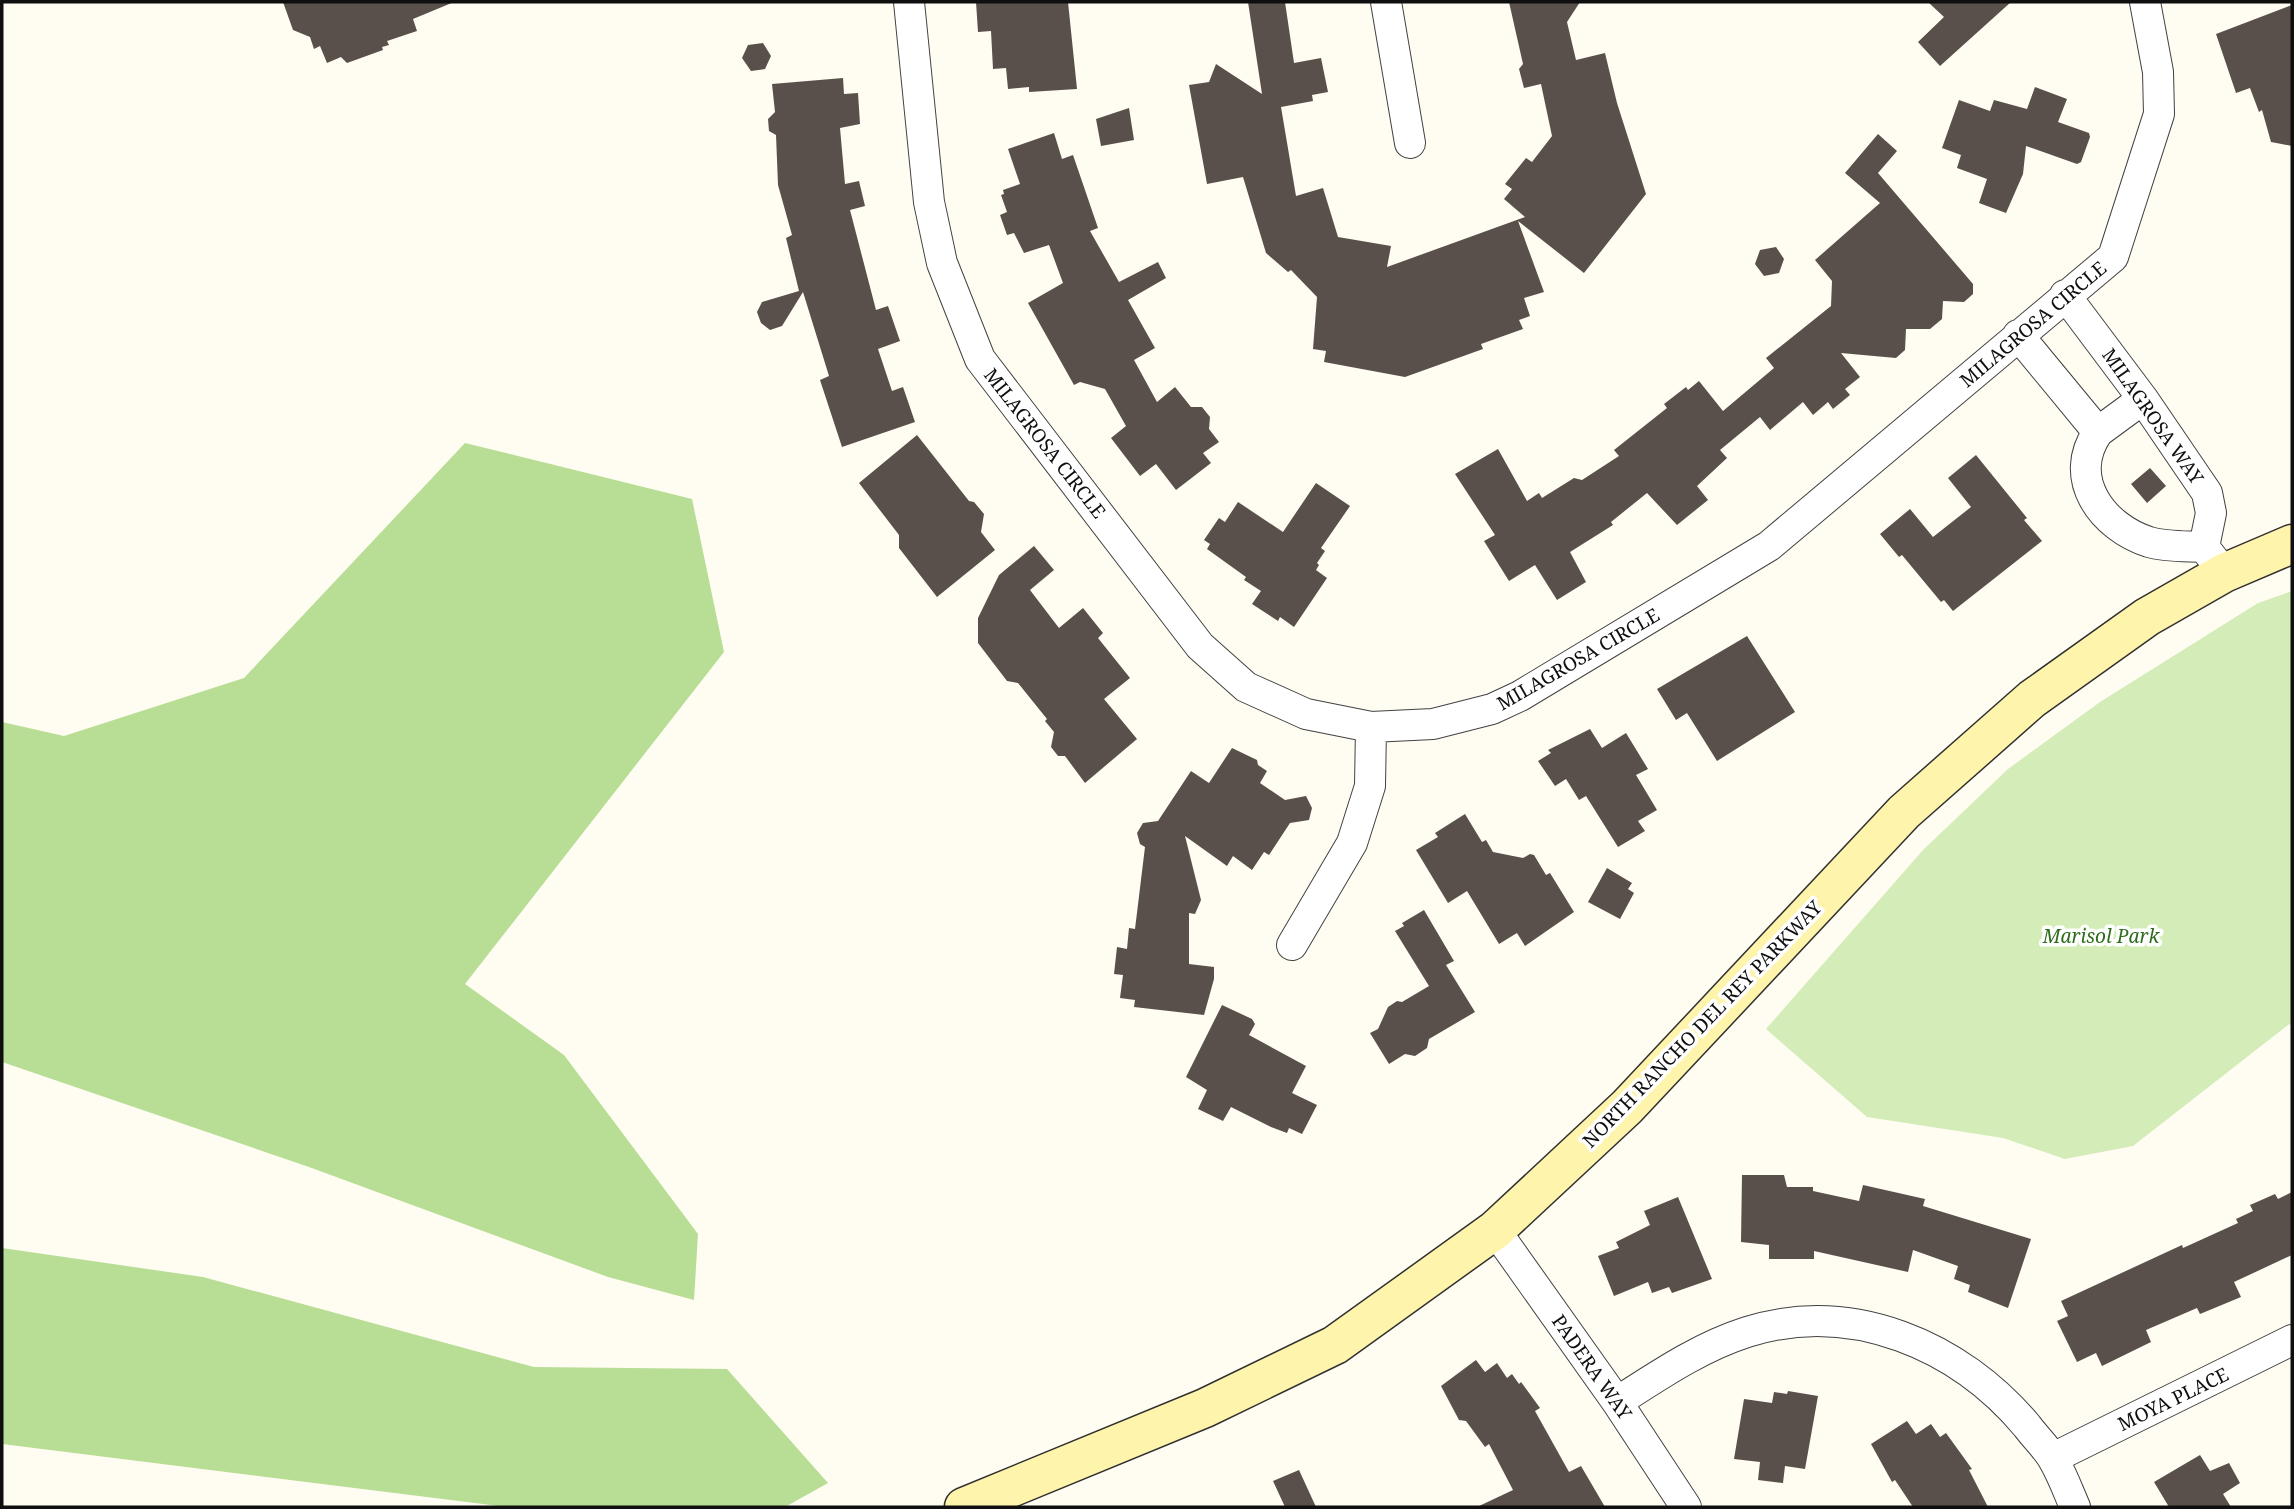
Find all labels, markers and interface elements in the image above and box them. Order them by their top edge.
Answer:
street label: MILAGROSA CIRCLE [1954,255,2112,393]
street label: MILAGROSA WAY [2096,343,2210,489]
street label: MILAGROSA CIRCLE [978,363,1112,524]
street label: MILAGROSA CIRCLE [1492,602,1664,716]
street label: NORTH RANCHO DEL REY PARKWAY [1577,895,1827,1153]
park label: Marisol Park [2042,923,2160,949]
street label: PADERA WAY [1546,1309,1638,1425]
street label: MOYA PLACE [2113,1361,2233,1437]

